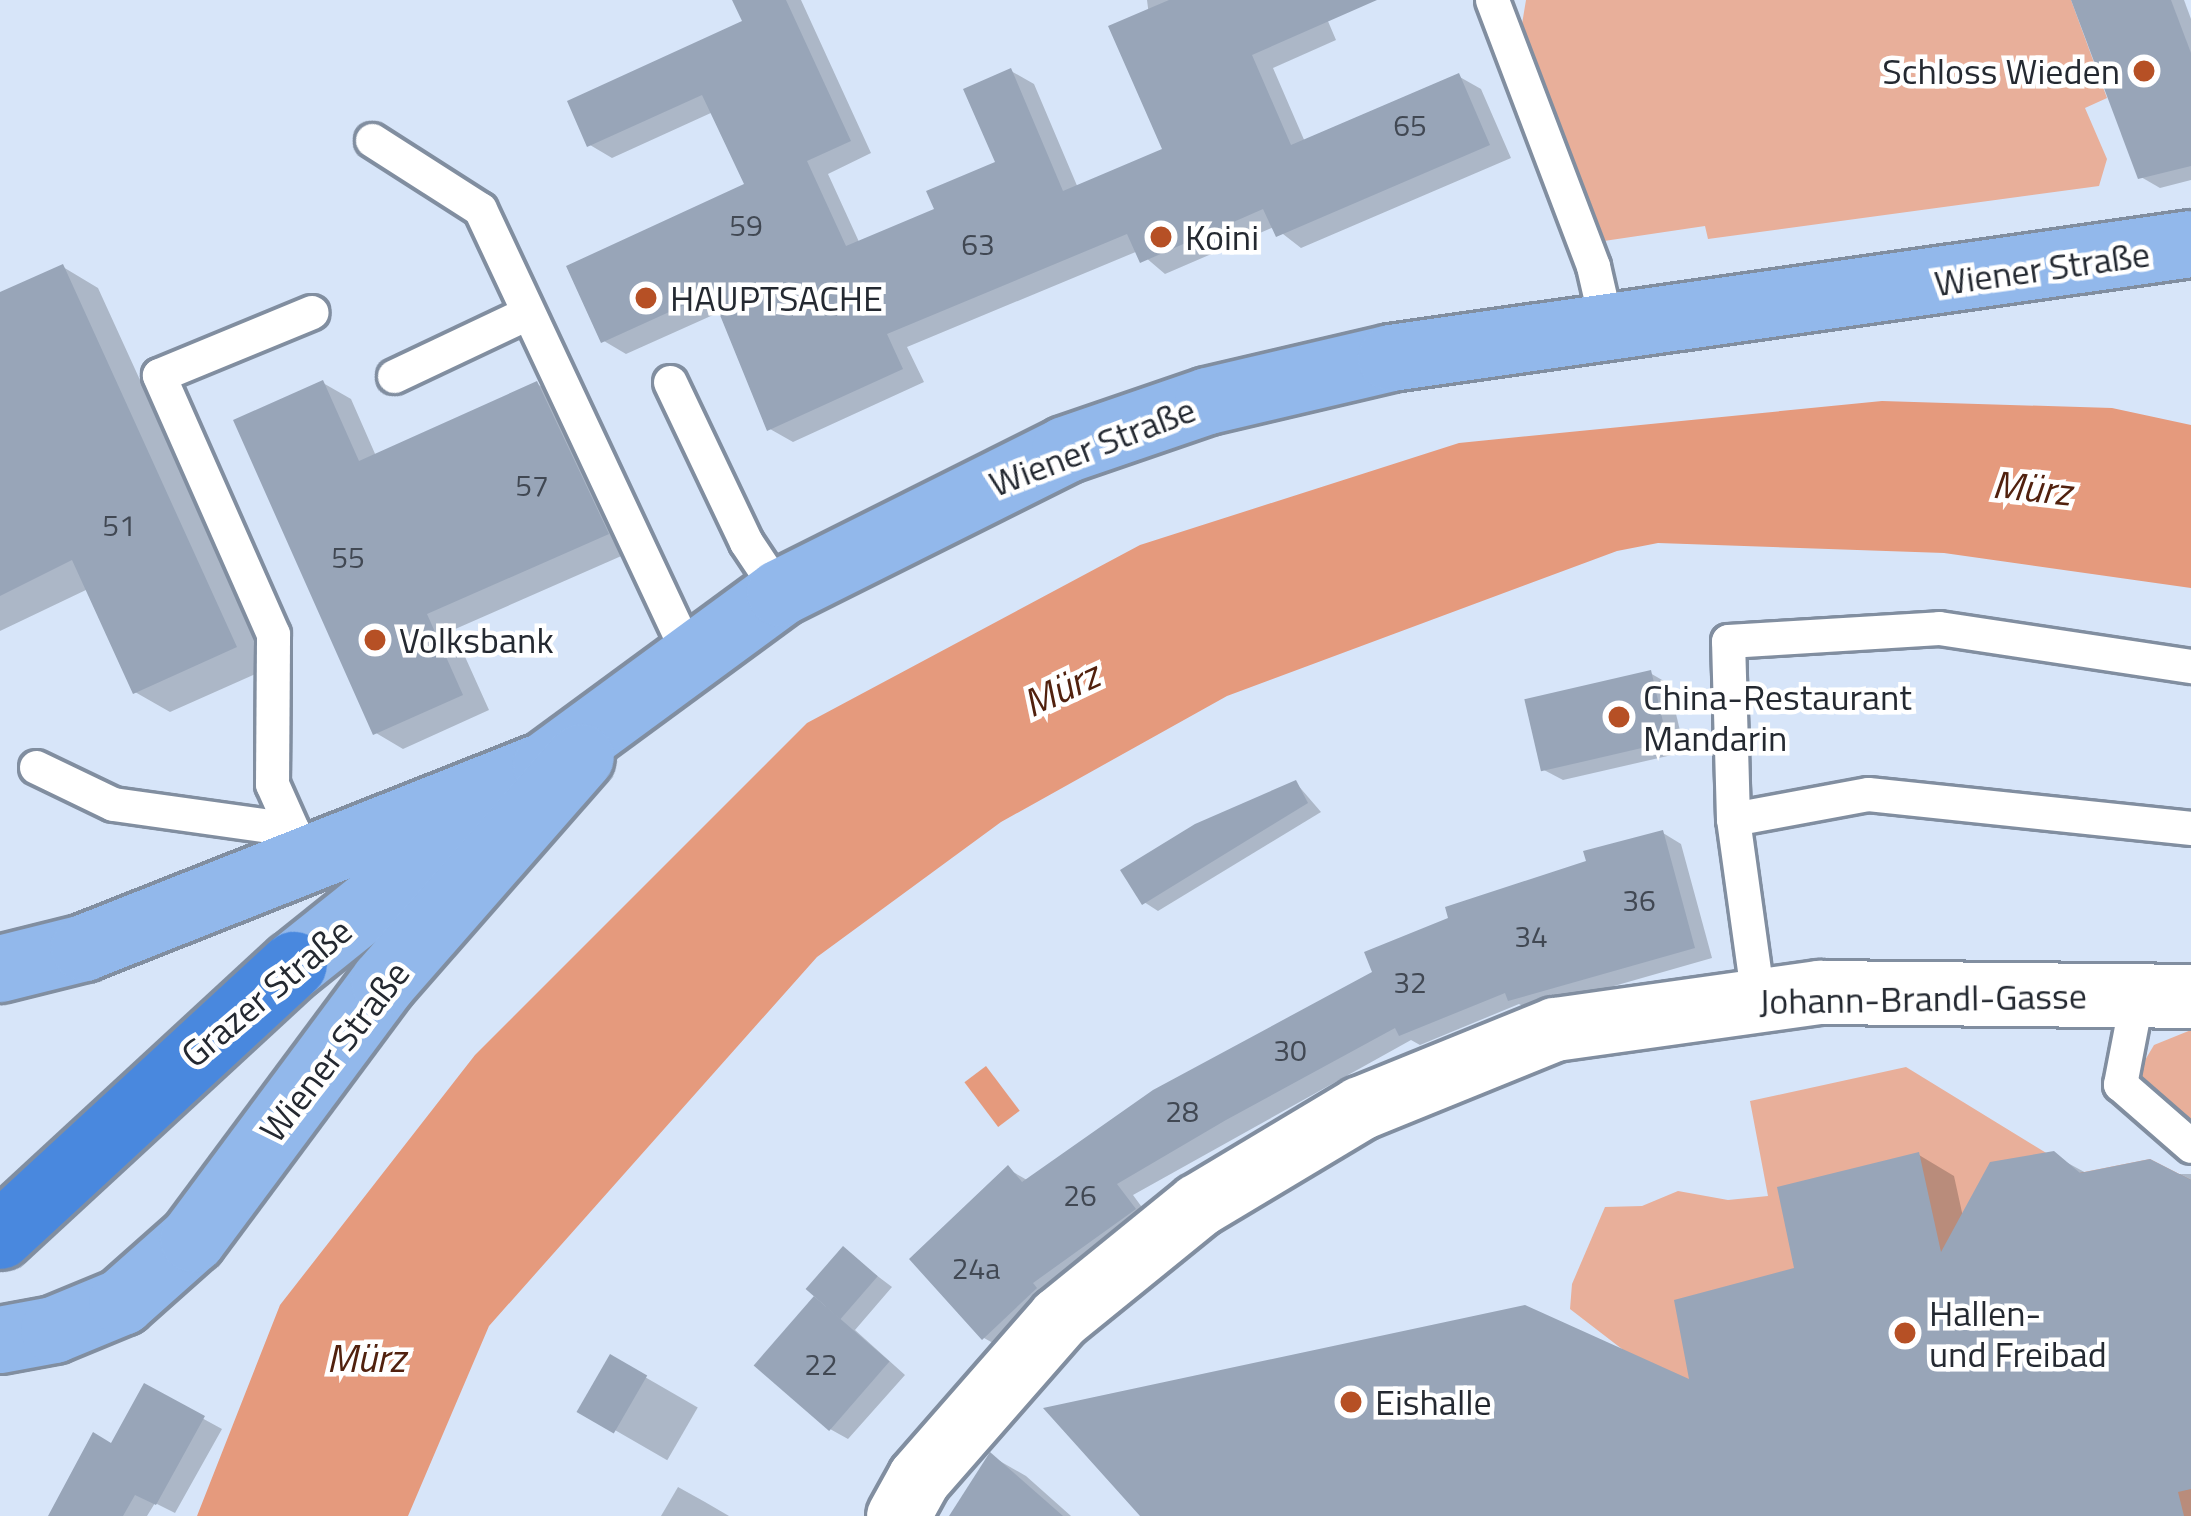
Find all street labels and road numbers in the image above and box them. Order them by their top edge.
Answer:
street label: Wiener Straße [1932,232,2152,304]
street label: Wiener Straße [983,387,1201,505]
street label: Grazer Straße [172,908,360,1076]
street label: Wiener Straße [250,952,418,1150]
street label: Johann-Brandl-Gasse [1759,974,2087,1022]

